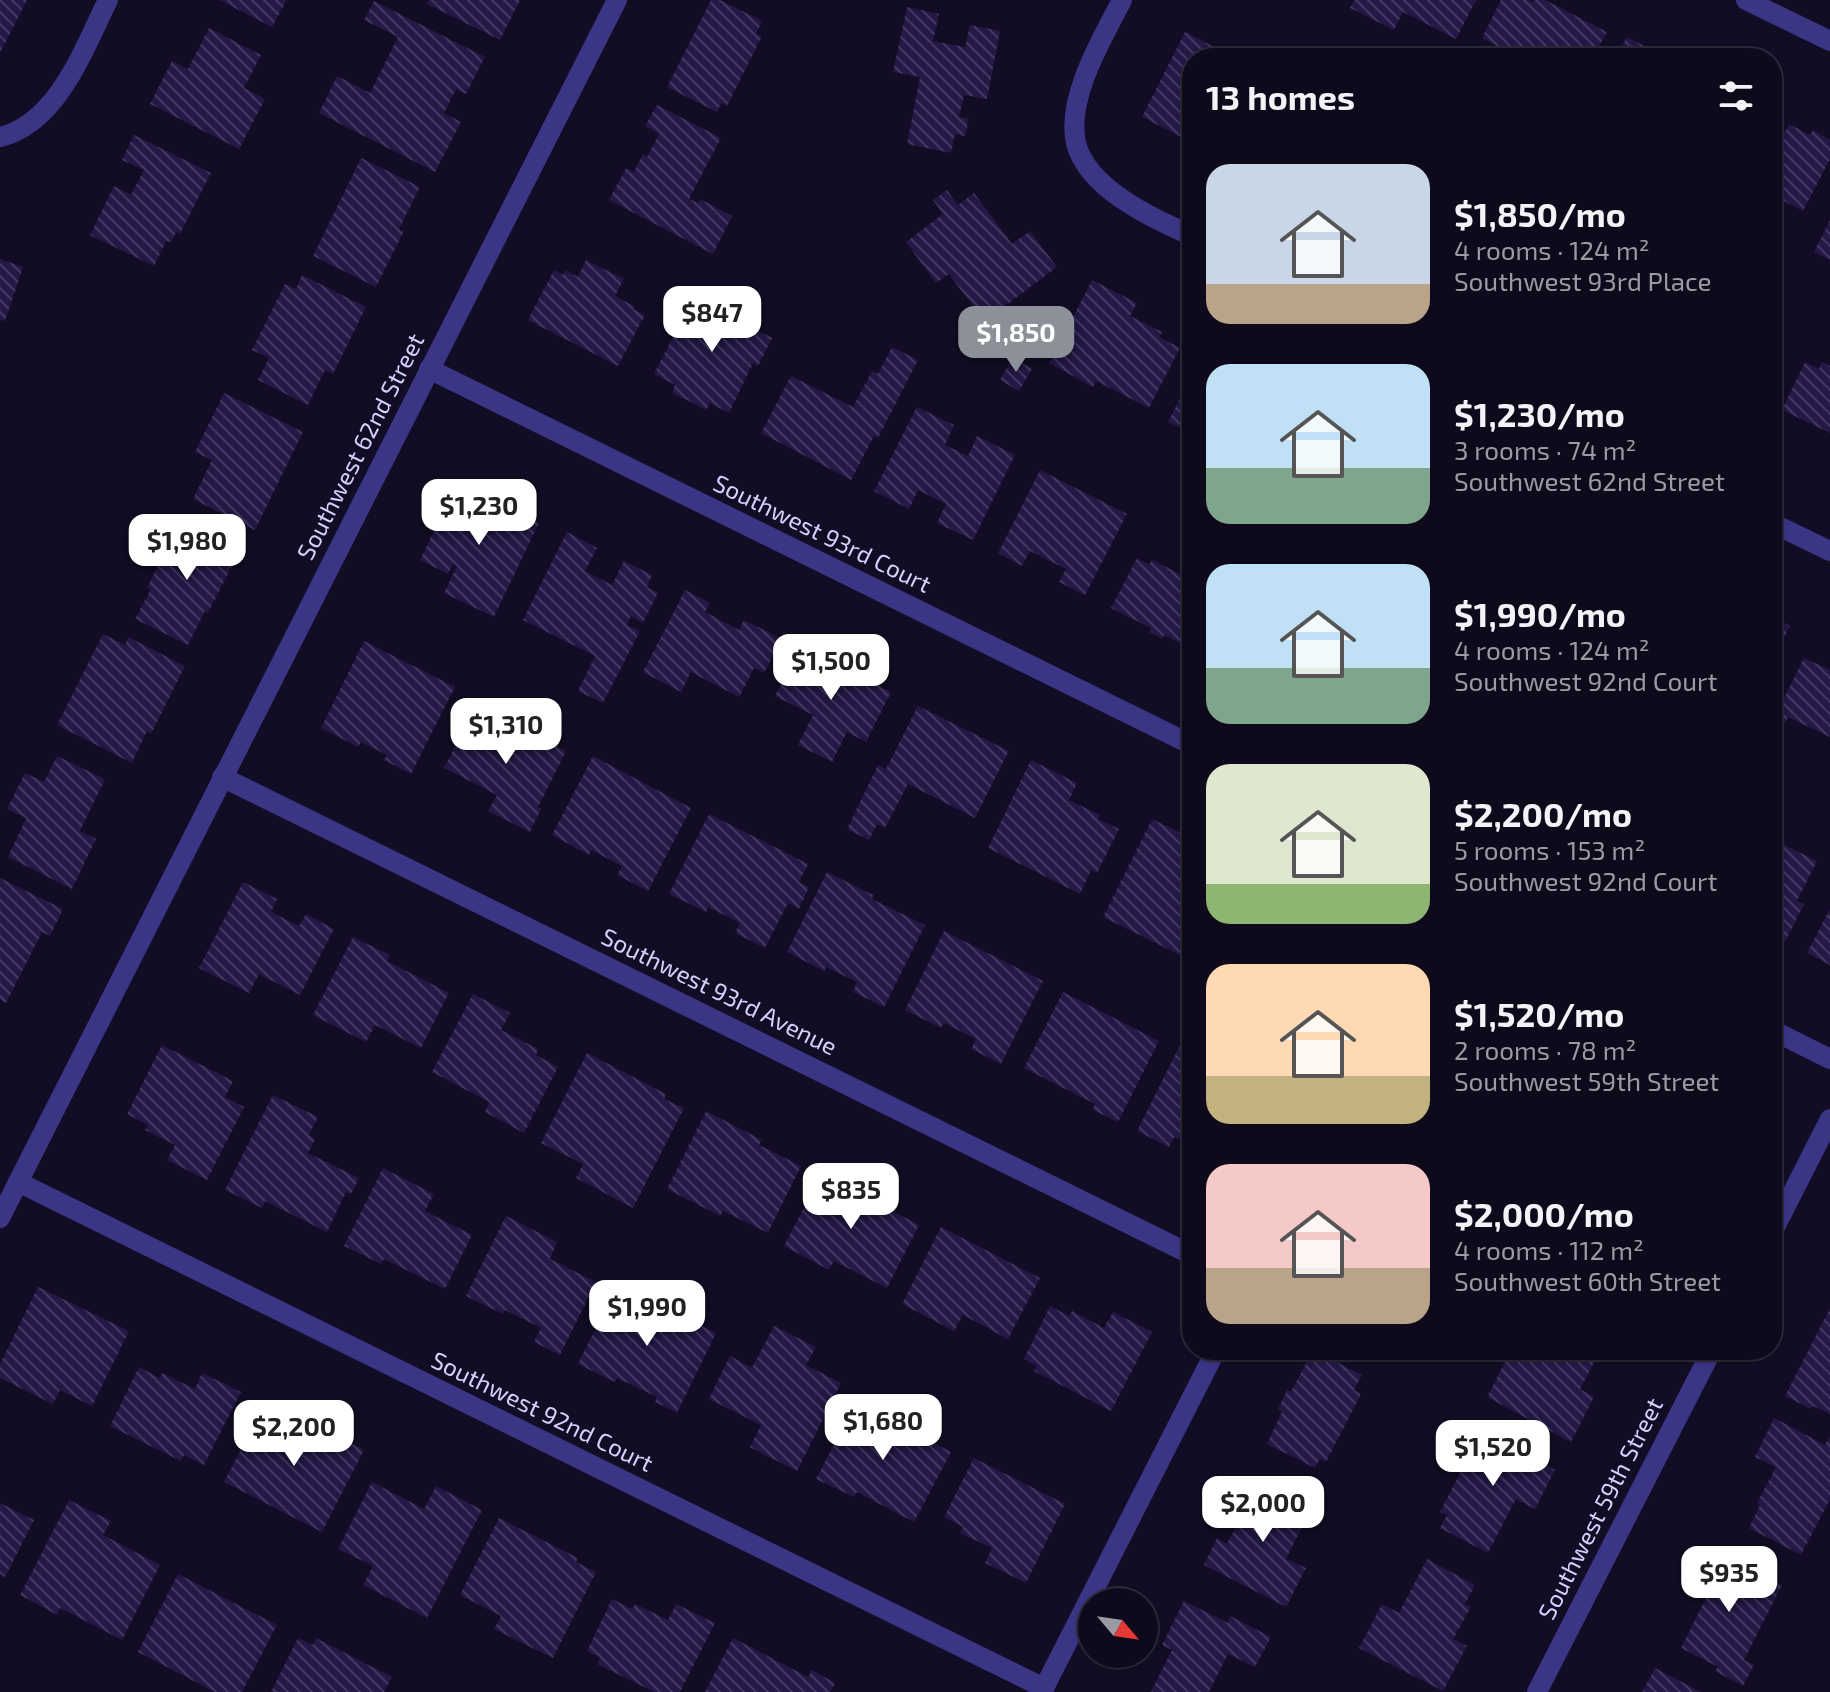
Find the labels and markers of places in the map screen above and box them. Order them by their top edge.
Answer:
pin: $847 [665,286,759,354]
pin: $1,850 [951,306,1081,374]
pin: $1,230 [414,479,544,547]
pin: $1,980 [122,514,252,582]
pin: $1,500 [766,634,896,702]
pin: $1,310 [441,698,571,766]
pin: $835 [804,1163,898,1231]
pin: $1,990 [582,1280,712,1348]
pin: $1,680 [818,1394,948,1462]
pin: $2,200 [229,1400,359,1468]
pin: $1,520 [1428,1420,1558,1488]
pin: $2,000 [1198,1476,1328,1544]
pin: $935 [1682,1546,1776,1614]

